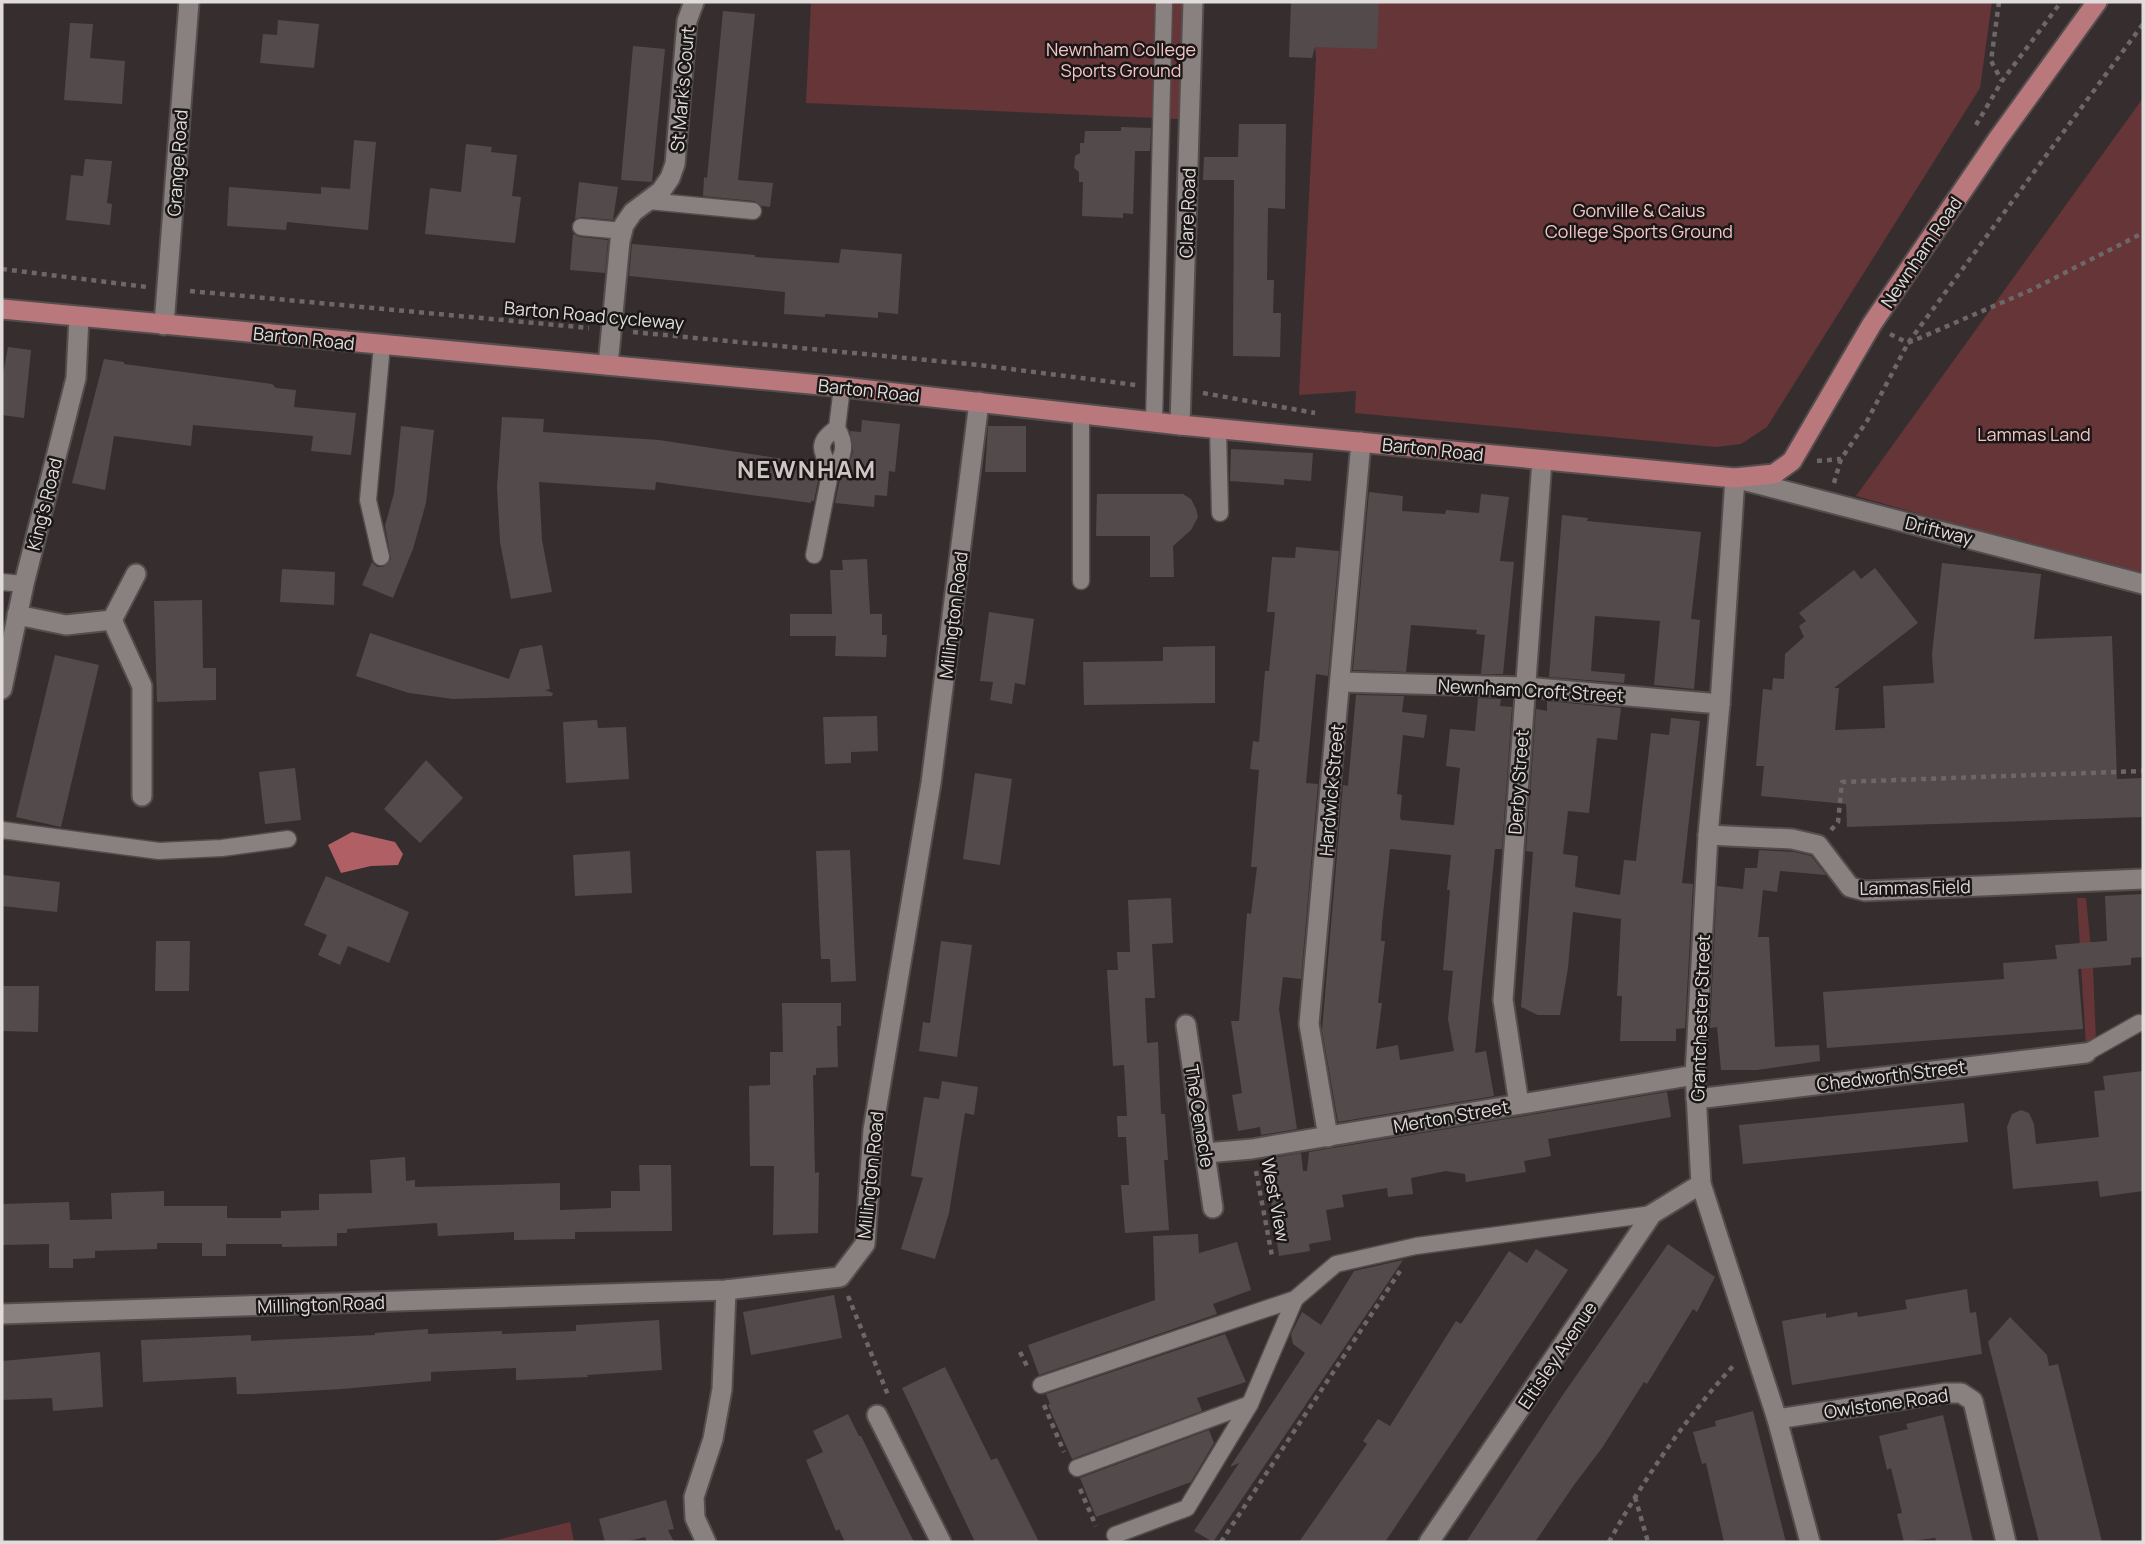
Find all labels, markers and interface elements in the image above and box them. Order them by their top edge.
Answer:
street label: St Mark's Court [665,25,699,153]
park label: Newnham College Sports Ground [1046,37,1196,82]
street label: Grange Road [161,109,193,217]
street label: Clare Road [1173,168,1201,258]
street label: Newnham Road [1875,192,1967,312]
park label: Gonville & Caius College Sports Ground [1545,198,1733,243]
street label: Barton Road cycleway [503,295,685,335]
street label: Barton Road [252,321,356,355]
street label: Barton Road [817,373,921,407]
park label: Lammas Land [1977,422,2091,446]
street label: Barton Road [1381,432,1485,466]
district label: NEWNHAM [737,452,877,485]
street label: King's Road [21,455,67,553]
street label: Driftway [1903,510,1976,550]
street label: Millington Road [933,550,973,680]
street label: Newnham Croft Street [1437,673,1625,707]
street label: Hardwick Street [1313,723,1349,857]
street label: Derby Street [1502,729,1534,835]
street label: Lammas Field [1859,874,1971,900]
street label: Grantchester Street [1685,934,1715,1102]
street label: Chedworth Street [1815,1054,1967,1096]
street label: The Cenacle [1180,1063,1220,1169]
street label: Merton Street [1391,1094,1511,1138]
street label: Millington Road [851,1110,889,1240]
street label: West View [1256,1156,1296,1244]
street label: Millington Road [257,1290,385,1318]
street label: Eltisley Avenue [1512,1297,1602,1413]
street label: Owlstone Road [1822,1382,1950,1424]

